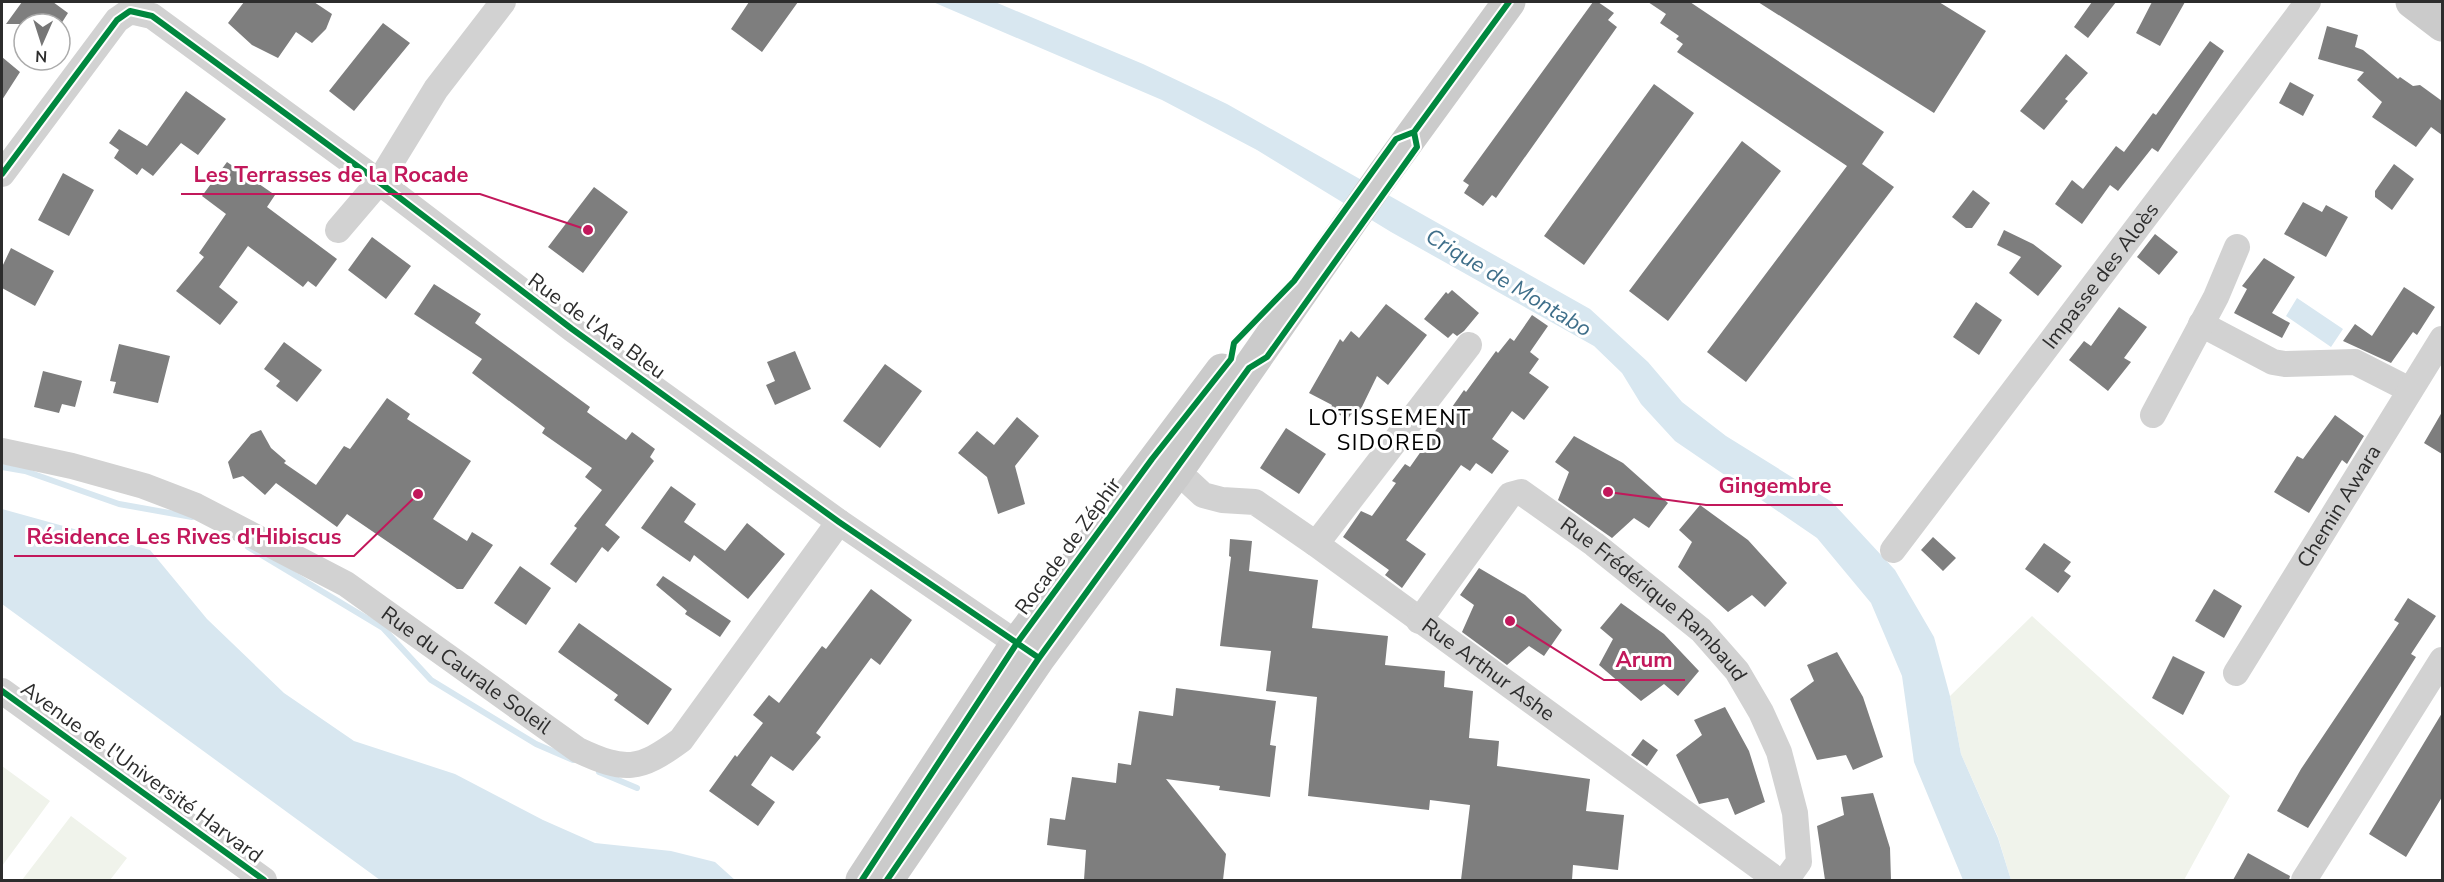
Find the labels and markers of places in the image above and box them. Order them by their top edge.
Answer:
callout: Les Terrasses de la Rocade [181,154,480,194]
callout: Gingembre [1706,465,1843,505]
callout: Résidence Les Rives d'Hibiscus [14,516,354,556]
callout: Arum [1604,640,1685,680]

